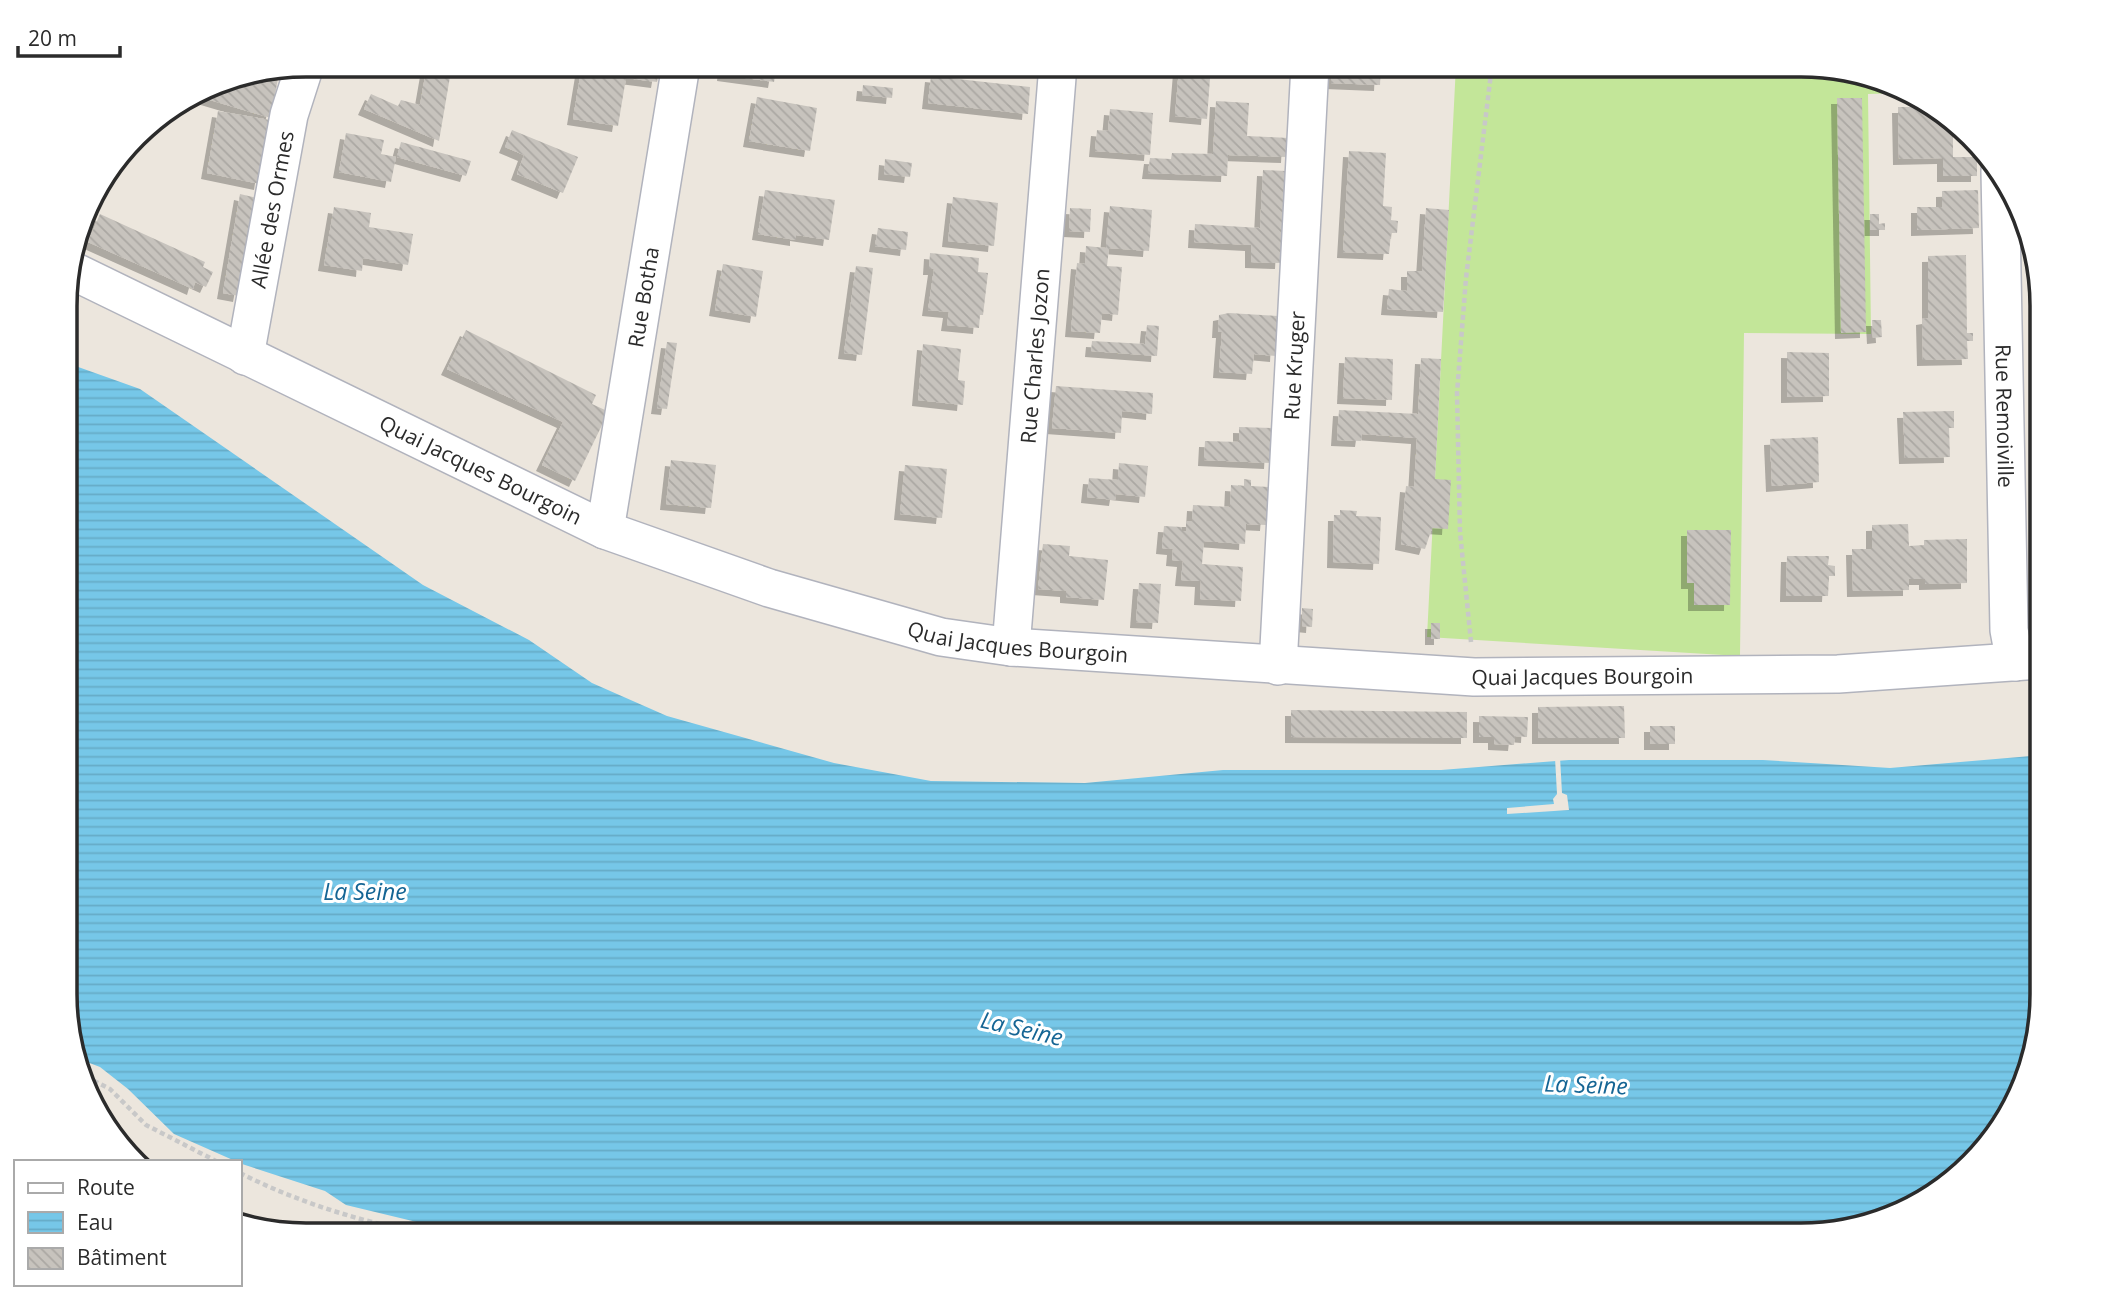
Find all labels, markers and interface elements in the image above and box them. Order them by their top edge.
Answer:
scale bar [18,14,119,58]
text: 20 m [28,24,77,52]
street label: Allée des Ormes [244,129,300,290]
street label: Rue Botha [621,245,665,349]
street label: Rue Charles Jozon [1013,267,1056,445]
street label: Rue Kruger [1277,310,1311,421]
street label: Rue Remoiville [1989,344,2020,488]
street label: Quai Jacques Bourgoin [375,408,587,531]
street label: Quai Jacques Bourgoin [904,614,1129,669]
street label: Quai Jacques Bourgoin [1471,661,1693,691]
water label: La Seine [323,875,407,907]
water label: La Seine [978,1003,1066,1053]
water label: La Seine [1544,1067,1628,1101]
legend [14,1160,242,1286]
text: Route [77,1173,135,1201]
text: Eau [77,1208,113,1236]
text: Bâtiment [77,1243,167,1271]

